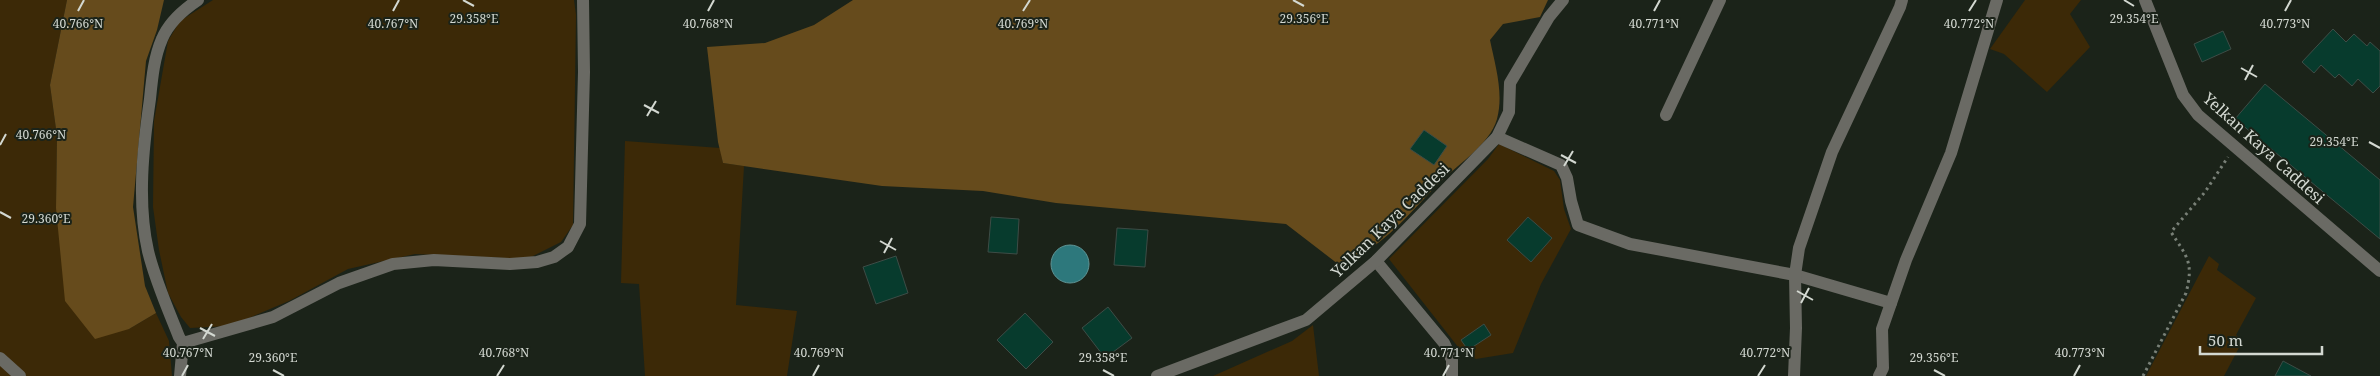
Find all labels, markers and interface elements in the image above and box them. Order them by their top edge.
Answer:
text: 29.358°E [450,10,498,27]
text: 29.356°E [1280,10,1328,27]
text: 29.354°E [2110,10,2158,27]
text: 40.766°N [53,15,103,32]
text: 40.767°N [368,15,418,32]
text: 40.768°N [683,15,733,32]
text: 40.769°N [998,15,1048,32]
text: 40.771°N [1629,15,1679,32]
text: 40.772°N [1944,15,1994,32]
text: 40.773°N [2260,15,2310,32]
street label: Yelkan Kaya Caddesi [2198,87,2330,209]
text: 40.766°N [16,126,66,143]
text: 29.354°E [2310,133,2358,150]
street label: Yelkan Kaya Caddesi [1325,158,1454,283]
text: 29.360°E [22,210,70,227]
scale bar [2200,324,2322,356]
text: 50 m [2208,330,2243,350]
text: 40.767°N [163,344,213,361]
text: 40.768°N [479,344,529,361]
text: 40.769°N [794,344,844,361]
text: 40.771°N [1424,344,1474,361]
text: 40.772°N [1740,344,1790,361]
text: 40.773°N [2055,344,2105,361]
text: 29.360°E [249,349,297,366]
text: 29.358°E [1079,349,1127,366]
text: 29.356°E [1910,349,1958,366]

